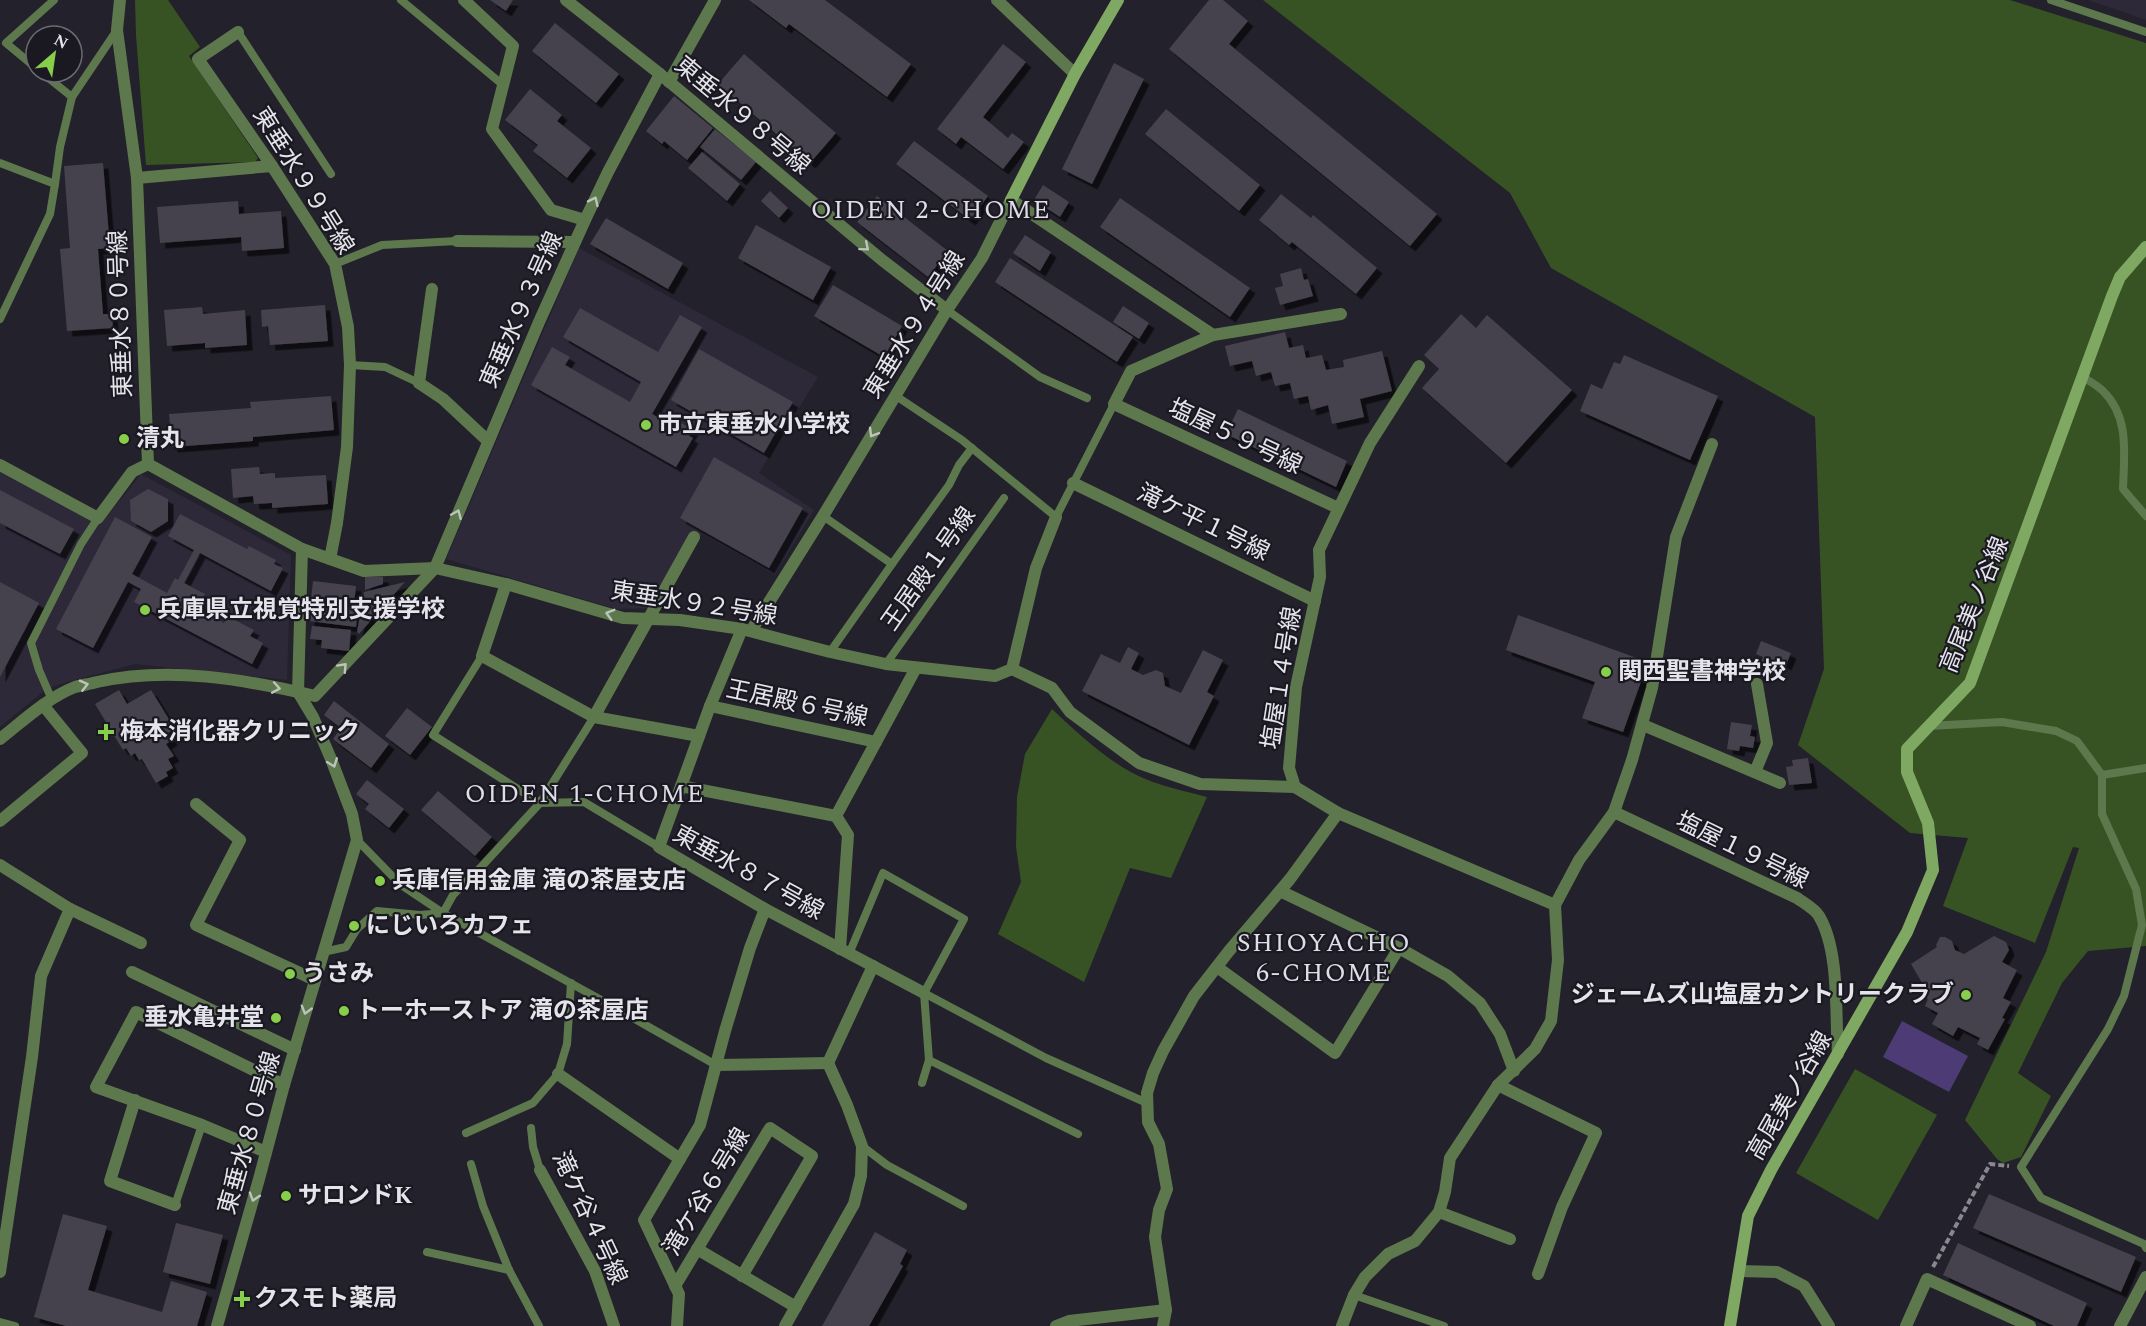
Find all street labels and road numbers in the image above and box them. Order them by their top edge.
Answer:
street label: 東垂水９８号線 [666,48,818,184]
street label: 東垂水９９号線 [243,100,363,262]
street label: 東垂水９３号線 [471,226,573,394]
street label: 東垂水８０号線 [100,229,142,399]
street label: 東垂水９４号線 [855,244,975,406]
street label: 塩屋５９号線 [1162,390,1308,484]
street label: 滝ケ平１号線 [1130,475,1276,571]
street label: 王居殿１号線 [873,500,985,638]
street label: 高尾美ノ谷線 [1931,531,2019,679]
street label: 東垂水９２号線 [608,573,780,635]
street label: 塩屋１４号線 [1253,604,1311,752]
street label: 王居殿６号線 [723,671,871,737]
street label: 塩屋１９号線 [1669,803,1815,899]
street label: 東垂水８７号線 [666,817,830,929]
street label: 高尾美ノ谷線 [1738,1025,1842,1167]
street label: 東垂水８０号線 [210,1047,290,1219]
street label: 滝ケ谷６号線 [654,1121,760,1263]
street label: 滝ケ谷４号線 [542,1145,636,1291]

